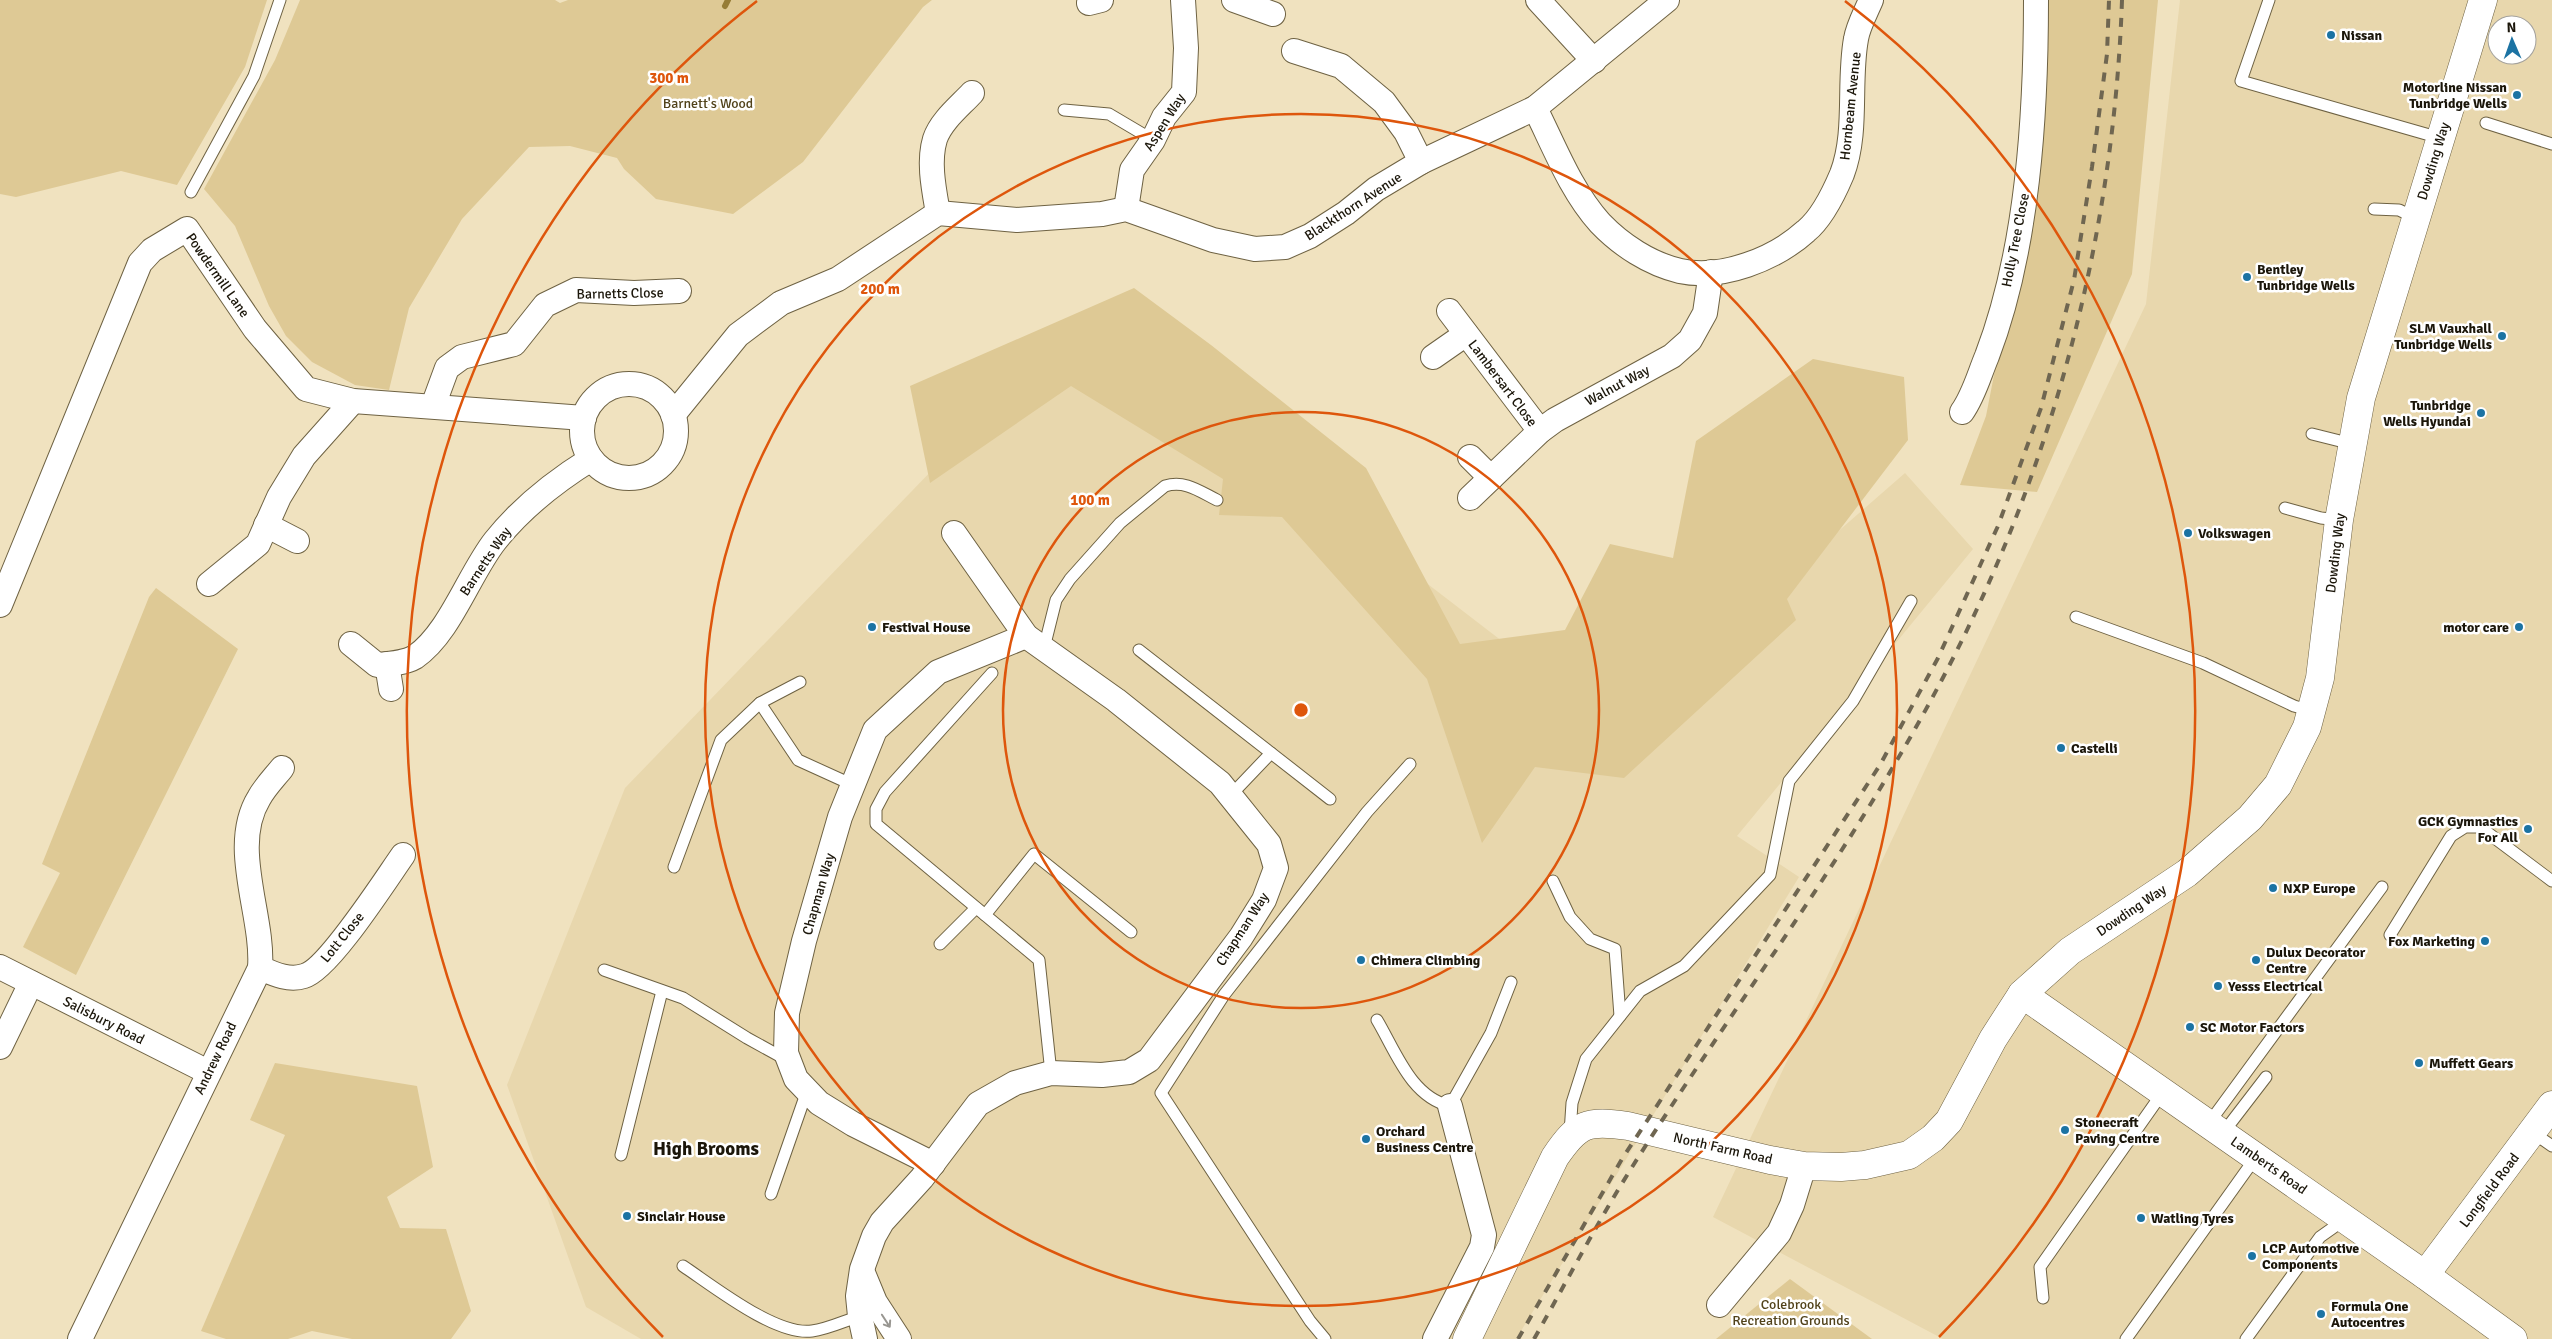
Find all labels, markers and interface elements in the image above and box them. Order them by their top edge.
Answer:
north arrow [2487,15,2537,65]
text: N [2506,19,2517,36]
place label: Nissan [2341,27,2382,44]
marker: Nissan [2325,29,2337,41]
street label: Hornbeam Avenue [1836,51,1865,161]
text: 300 m [649,69,689,87]
place label: Motorline Nissan Tunbridge Wells [2403,79,2507,112]
marker: Motorline Nissan Tunbridge Wells [2511,89,2523,101]
street label: Aspen Way [1140,90,1189,154]
park label: Barnett's Wood [663,95,753,112]
street label: Dowding Way [2414,120,2454,202]
street label: Blackthorn Avenue [1301,169,1405,244]
street label: Holly Tree Close [1998,192,2033,288]
street label: Powdermill Lane [182,230,253,321]
place label: Bentley Tunbridge Wells [2257,261,2355,294]
marker: Bentley Tunbridge Wells [2241,271,2253,283]
text: 200 m [860,280,900,298]
street label: Barnetts Close [576,284,664,303]
place label: SLM Vauxhall Tunbridge Wells [2394,320,2493,353]
marker: SLM Vauxhall Tunbridge Wells [2496,330,2508,342]
street label: Lambersart Close [1464,336,1541,430]
street label: Walnut Way [1582,361,1653,410]
place label: Tunbridge Wells Hyundai [2383,397,2471,430]
marker: Tunbridge Wells Hyundai [2475,407,2487,419]
text: 100 m [1070,491,1110,509]
street label: Dowding Way [2322,512,2349,594]
street label: Barnetts Way [456,523,515,599]
place label: Volkswagen [2198,525,2271,542]
marker: Volkswagen [2182,527,2194,539]
place label: Festival House [882,619,971,636]
place label: motor care [2443,619,2509,636]
marker: Festival House [866,621,878,633]
marker: motor care [2513,621,2525,633]
centre of rings [1292,701,1310,719]
place label: Castelli [2071,740,2118,757]
marker: Castelli [2055,742,2067,754]
place label: GCK Gymnastics For All [2418,813,2519,846]
marker: GCK Gymnastics For All [2522,823,2534,835]
street label: Chapman Way [799,851,838,937]
place label: NXP Europe [2283,880,2355,897]
street label: Dowding Way [2093,881,2170,940]
marker: NXP Europe [2267,882,2279,894]
street label: Chapman Way [1212,889,1273,969]
street label: Lott Close [317,909,368,966]
place label: Fox Marketing [2388,933,2475,950]
marker: Fox Marketing [2479,935,2491,947]
place label: Dulux Decorator Centre [2266,944,2366,977]
place label: Chimera Climbing [1371,952,1481,969]
marker: Chimera Climbing [1355,954,1367,966]
marker: Dulux Decorator Centre [2250,954,2262,966]
place label: Yesss Electrical [2227,978,2323,995]
marker: Yesss Electrical [2212,980,2224,992]
street label: Salisbury Road [60,993,147,1048]
street label: Andrew Road [191,1019,240,1097]
place label: SC Motor Factors [2200,1019,2304,1036]
marker: SC Motor Factors [2184,1021,2196,1033]
place label: Muffett Gears [2429,1055,2513,1072]
marker: Muffett Gears [2413,1057,2425,1069]
place label: Stonecraft Paving Centre [2075,1114,2159,1147]
place label: Orchard Business Centre [1376,1123,1473,1156]
marker: Stonecraft Paving Centre [2059,1124,2071,1136]
street label: North Farm Road [1672,1129,1774,1168]
marker: Orchard Business Centre [1360,1133,1372,1145]
street label: Lamberts Road [2227,1133,2310,1198]
district label: High Brooms [653,1137,759,1161]
street label: Longfield Road [2456,1150,2523,1231]
place label: Sinclair House [637,1208,726,1225]
marker: Sinclair House [621,1210,633,1222]
place label: Watling Tyres [2151,1210,2234,1227]
marker: Watling Tyres [2135,1212,2147,1224]
place label: LCP Automotive Components [2262,1240,2359,1273]
marker: LCP Automotive Components [2246,1250,2258,1262]
park label: Colebrook Recreation Grounds [1732,1296,1850,1329]
place label: Formula One Autocentres [2331,1298,2409,1331]
marker: Formula One Autocentres [2315,1308,2327,1320]
one-way arrow [881,1314,891,1328]

